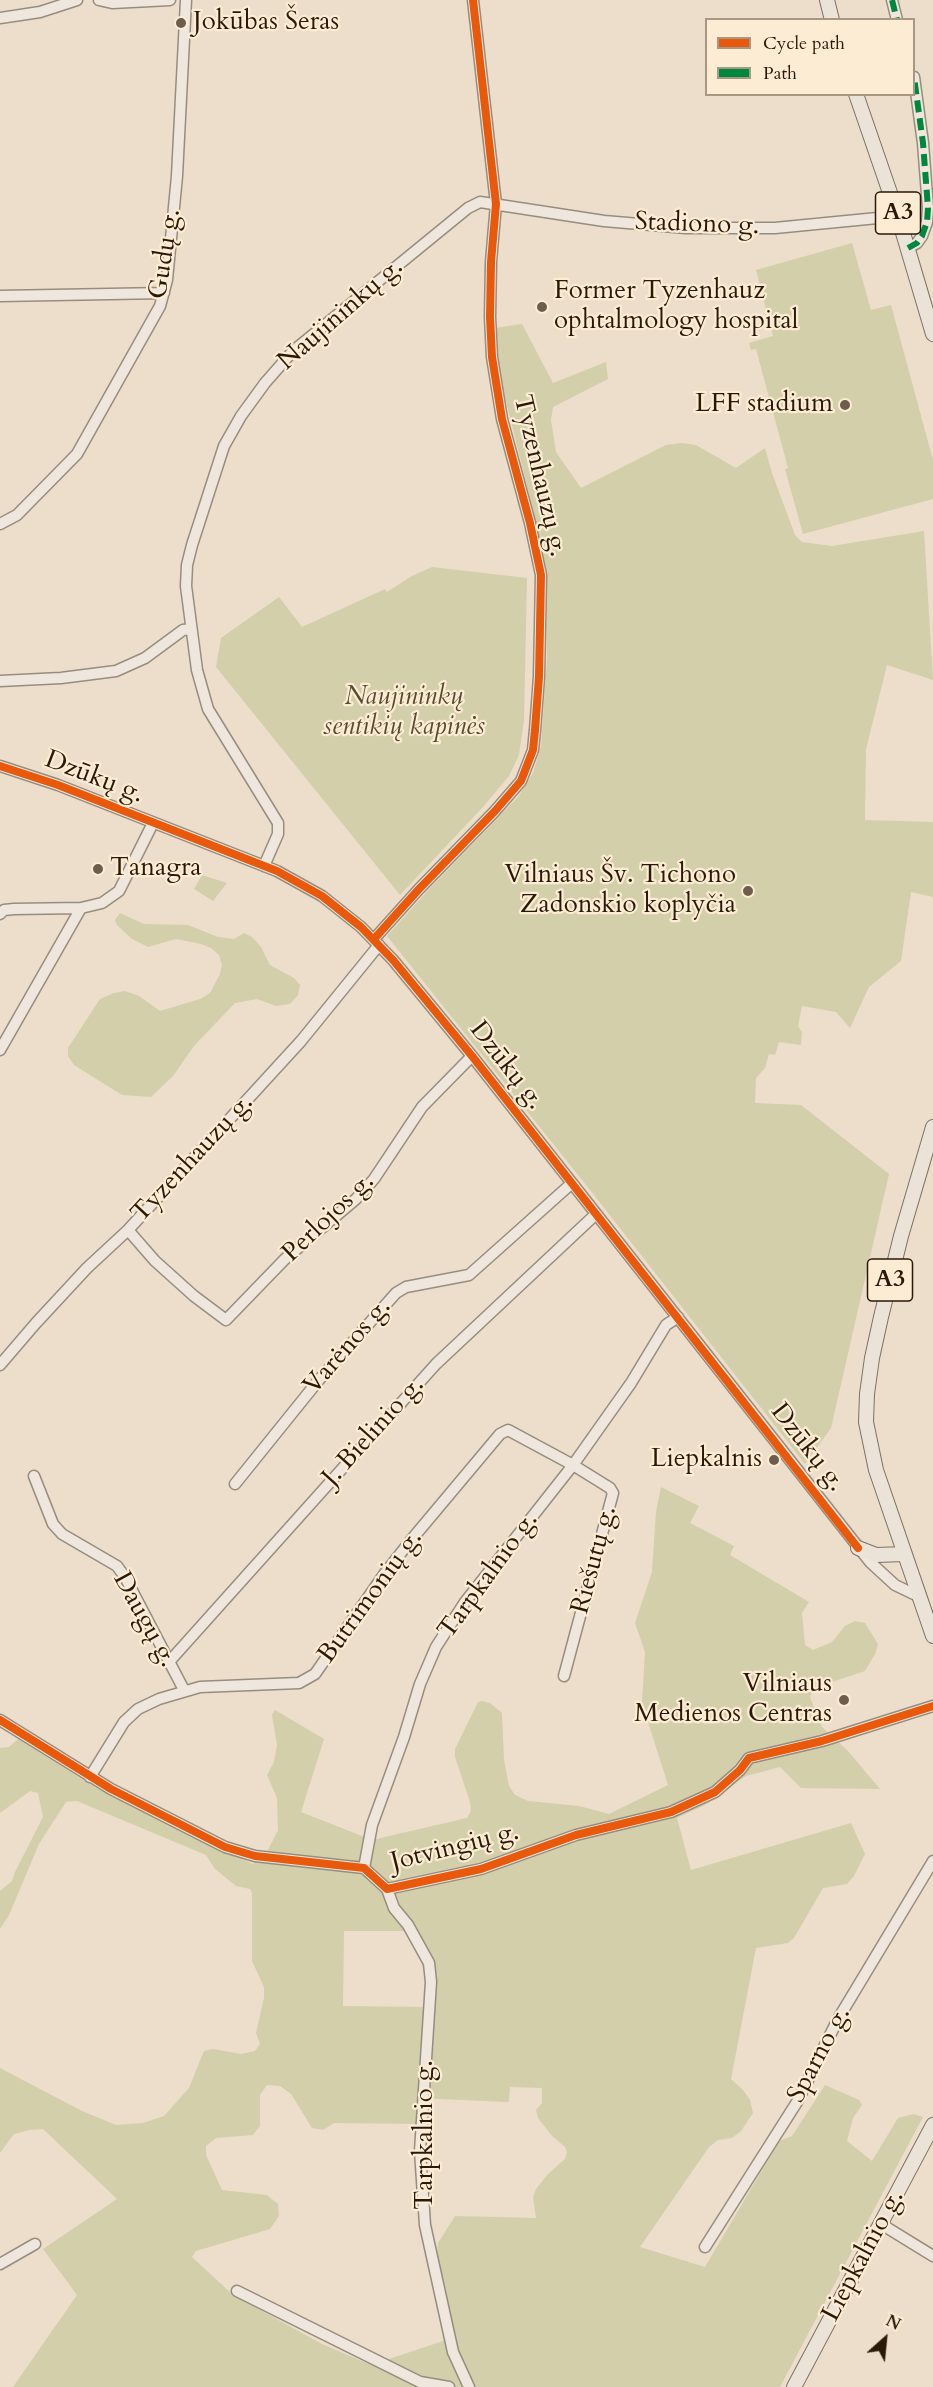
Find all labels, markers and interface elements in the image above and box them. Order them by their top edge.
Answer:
place label: Jokūbas Šeras [193,7,339,39]
marker: Jokūbas Šeras [174,16,188,30]
legend [705,18,915,96]
text: Cycle path [763,31,845,56]
text: Path [763,61,797,86]
road number: A3 [876,192,920,234]
street label: Gudų g. [143,207,189,301]
street label: Stadiono g. [634,207,760,243]
street label: Naujininkų g. [272,252,410,378]
place label: Former Tyzenhauz ophtalmology hospital [554,276,798,338]
marker: Former Tyzenhauz ophtalmology hospital [535,300,549,314]
place label: LFF stadium [695,389,833,421]
street label: Tyzenhauzų g. [505,392,573,560]
marker: LFF stadium [838,398,852,412]
park label: Naujininkų sentikių kapinės [323,682,485,744]
street label: Dzūkų g. [40,745,148,811]
place label: Tanagra [110,853,202,885]
place label: Vilniaus Šv. Tichono Zadonskio koplyčia [505,860,736,922]
marker: Tanagra [91,862,105,876]
marker: Vilniaus Šv. Tichono Zadonskio koplyčia [741,884,755,898]
street label: Dzūkų g. [462,1016,550,1116]
street label: Tyzenhauzų g. [125,1088,261,1230]
street label: Perlojos g. [277,1167,381,1269]
road number: A3 [868,1259,912,1301]
street label: Varėnos g. [298,1293,398,1401]
street label: J. Bielinio g. [316,1371,432,1493]
street label: Dzūkų g. [763,1398,851,1498]
place label: Liepkalnis [651,1444,762,1476]
marker: Liepkalnis [767,1453,781,1467]
street label: Riešutų g. [566,1502,624,1618]
street label: Tarpkalnio g. [432,1506,546,1646]
street label: Butrimonių g. [312,1524,430,1670]
street label: Daugų g. [105,1567,183,1673]
place label: Vilniaus Medienos Centras [634,1669,832,1730]
marker: Vilniaus Medienos Centras [837,1693,851,1707]
street label: Jotvingių g. [388,1817,522,1879]
street label: Sparno g. [782,2002,858,2108]
street label: Tarpkalnio g. [410,2060,442,2210]
street label: Liepkalnio g. [816,2185,912,2327]
north arrow [855,2309,915,2369]
text: N [882,2310,904,2336]

